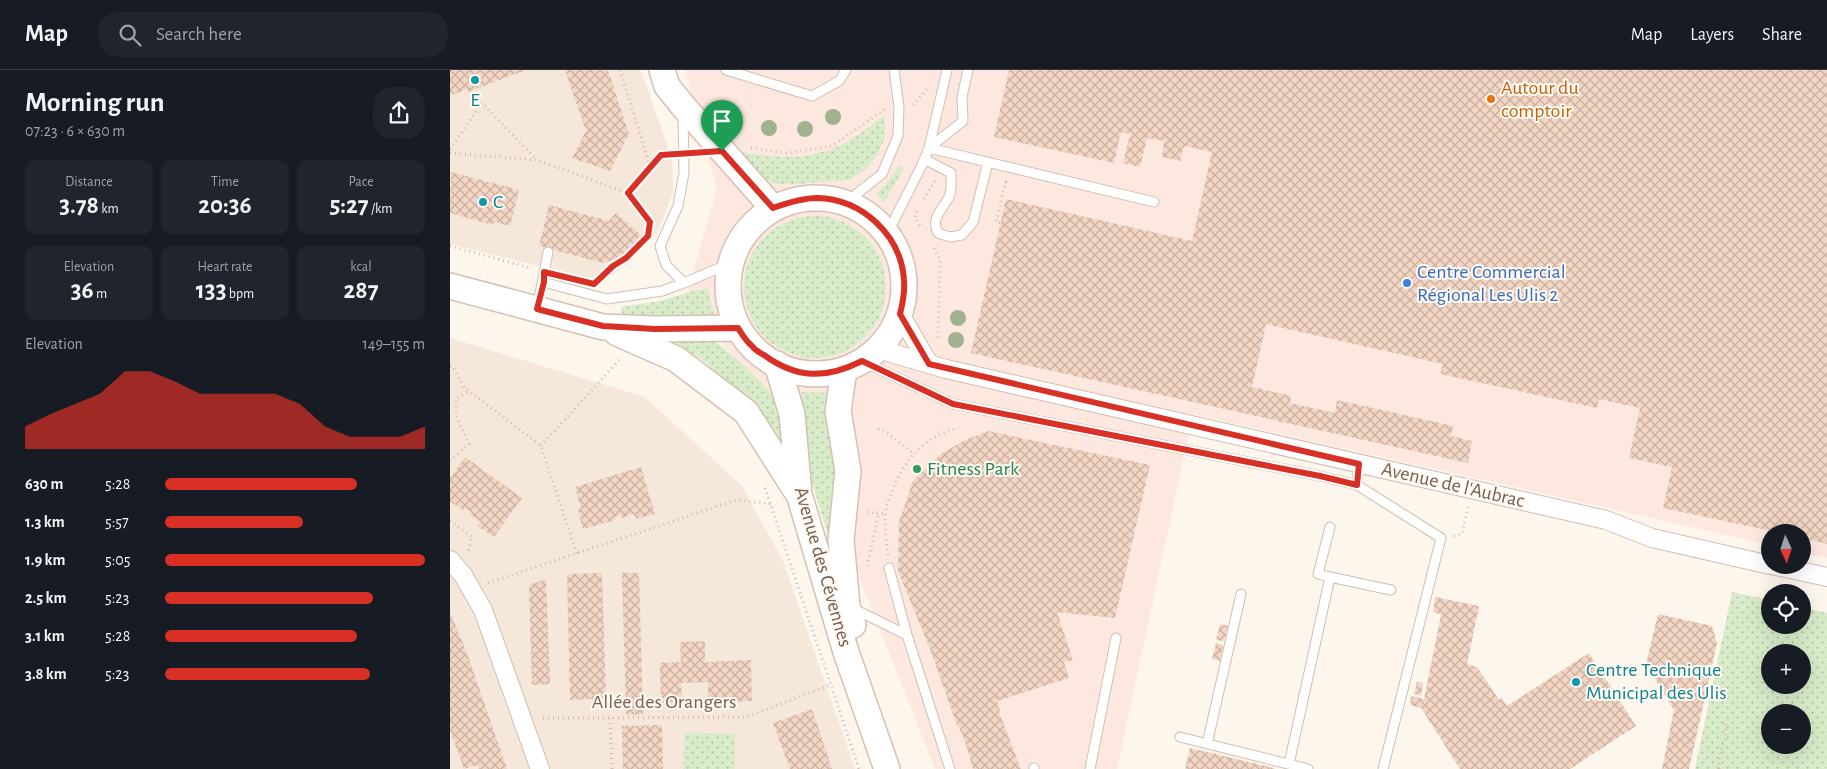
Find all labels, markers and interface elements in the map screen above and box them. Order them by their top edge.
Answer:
search box [98,12,448,57]
icon: search [116,21,144,49]
text: Map [25,22,68,46]
text: Search here [156,25,242,44]
text: Map [1631,26,1662,44]
text: Layers [1690,26,1734,44]
text: Share [1762,26,1802,44]
marker: E [469,74,481,86]
place label: Autour du comptoir [1501,78,1579,121]
button: share [373,87,425,139]
text: Morning run [25,89,165,117]
place label: E [470,90,480,110]
marker: Autour du comptoir [1485,93,1497,105]
pin [701,100,743,151]
icon: arrive [708,107,736,135]
text: 07:23 · 6 × 630 m [25,123,125,139]
text: Distance [65,175,113,189]
text: Time [211,175,239,189]
text: Pace [348,175,374,189]
place label: C [493,192,503,212]
text: 3.78 [59,193,99,218]
text: 20:36 [198,193,252,218]
text: 5:27 [329,193,369,218]
marker: C [477,196,489,208]
text: km [99,202,119,216]
text: /km [369,202,393,216]
text: Elevation [64,260,114,274]
text: Heart rate [198,260,252,274]
text: kcal [350,260,372,274]
place label: Centre Commercial Régional Les Ulis 2 [1417,262,1566,305]
marker: Centre Commercial Régional Les Ulis 2 [1401,277,1413,289]
text: 36 [71,278,94,303]
text: 133 [196,278,226,303]
text: 287 [344,278,378,303]
text: m [94,287,107,301]
text: bpm [226,287,254,301]
text: Elevation [25,336,83,352]
text: 149–155 m [362,336,425,352]
place label: Fitness Park [927,459,1019,479]
street label: Avenue de l'Aubrac [1380,459,1527,511]
marker: Fitness Park [911,463,923,475]
text: 630 m [25,476,63,492]
text: 5:28 [105,476,130,492]
street label: Avenue des Cévennes [791,485,855,649]
text: 1.3 km [25,514,65,530]
text: 5:57 [105,514,129,530]
north arrow [1761,524,1811,574]
map controls [1761,524,1811,754]
text: 1.9 km [25,552,65,568]
text: 5:05 [105,552,131,568]
button: locate [1761,584,1811,634]
text: 2.5 km [25,590,66,606]
text: 5:23 [105,590,129,606]
text: 3.1 km [25,628,65,644]
text: 5:28 [105,628,130,644]
button: + [1761,644,1811,694]
place label: Centre Technique Municipal des Ulis [1586,660,1727,703]
text: 3.8 km [25,666,67,682]
text: 5:23 [105,666,129,682]
marker: Centre Technique Municipal des Ulis [1570,676,1582,688]
street label: Allée des Orangers [592,692,736,712]
button: − [1761,704,1811,754]

